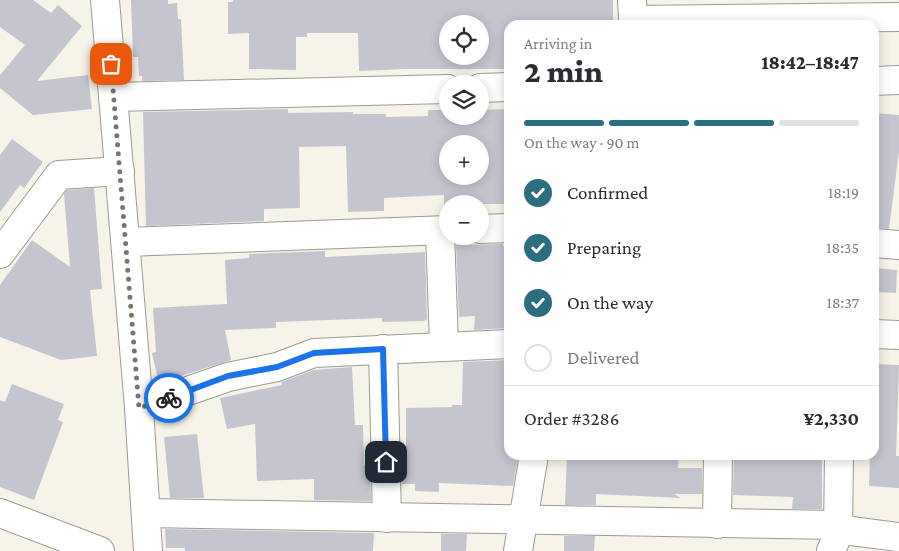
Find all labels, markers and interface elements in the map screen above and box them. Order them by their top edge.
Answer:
map controls [439,15,489,245]
button: locate [439,15,489,65]
text: Arriving in [524,35,592,52]
pin [90,43,132,85]
icon: bag [97,50,125,78]
text: 18:42–18:47 [761,52,859,73]
text: 2 min [524,53,603,89]
button: layers [439,75,489,125]
text: On the way · 90 m [524,134,639,151]
button: + [439,135,489,185]
icon: check [524,179,552,207]
text: Confirmed [567,182,648,203]
text: 18:19 [828,184,859,201]
button: − [439,195,489,245]
icon: check [524,234,552,262]
text: Preparing [567,237,641,258]
text: 18:35 [826,239,859,256]
icon: check [524,289,552,317]
text: On the way [567,292,653,313]
text: 18:37 [827,294,859,311]
text: Delivered [567,347,640,368]
courier [144,373,194,423]
icon: bike [155,384,183,412]
text: Order #3286 [524,408,619,429]
text: ¥2,330 [803,408,859,429]
pin [365,441,407,483]
icon: home [372,448,400,476]

